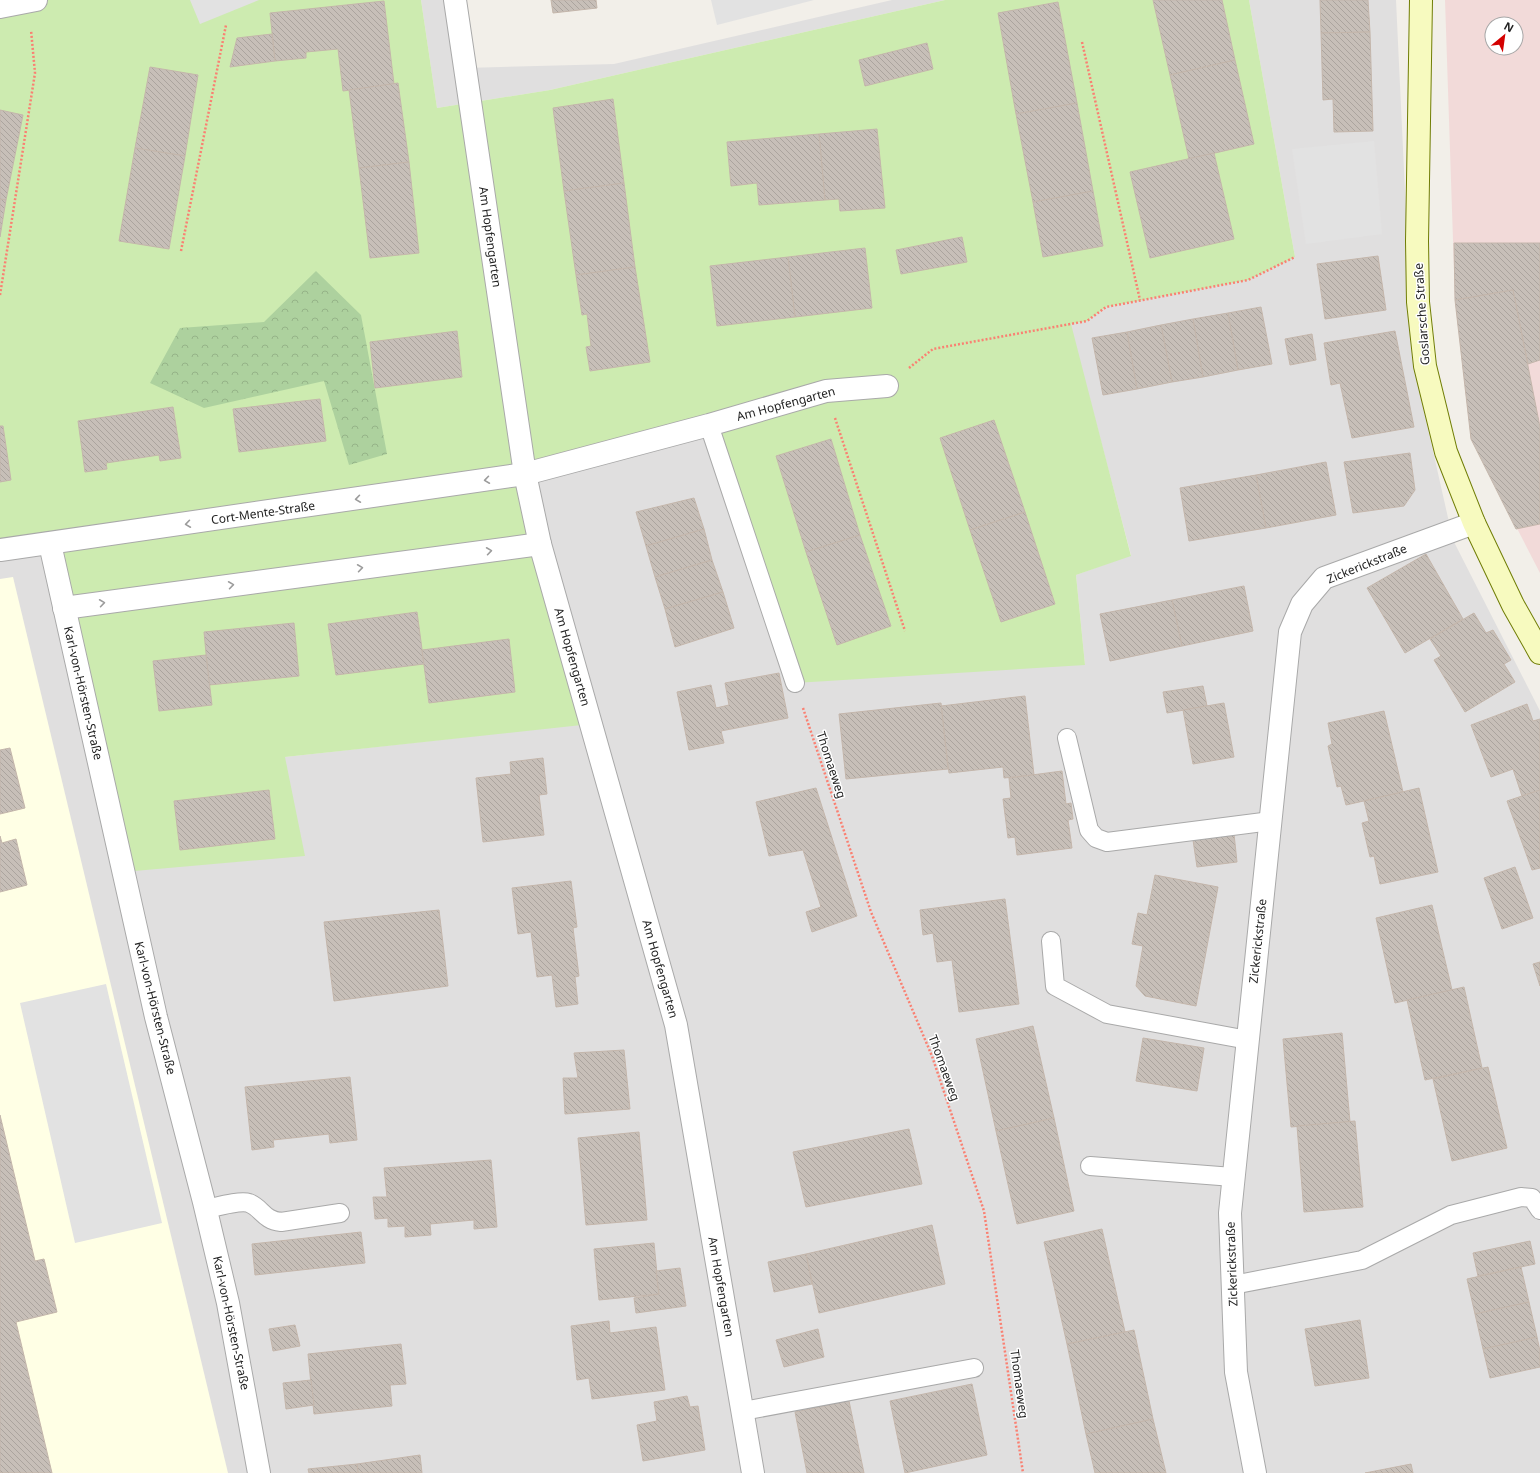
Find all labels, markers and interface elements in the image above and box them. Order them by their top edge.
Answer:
north arrow [1484,16,1524,56]
text: N [1502,18,1517,36]
street label: Am Hopfengarten [475,186,506,288]
street label: Goslarsche Straße [1409,262,1434,366]
street label: Am Hopfengarten [735,382,837,425]
one-way arrow [484,475,490,484]
one-way arrow [355,494,361,503]
street label: Cort-Mente-Straße [210,497,316,528]
one-way arrow [185,519,191,528]
street label: Zickerickstraße [1324,540,1410,587]
one-way arrow [486,547,492,556]
one-way arrow [357,564,363,573]
one-way arrow [228,581,234,590]
one-way arrow [99,598,105,607]
street label: Am Hopfengarten [550,606,595,708]
street label: Karl-von-Hörsten-Straße [60,624,107,762]
street label: Thomaeweg [813,729,850,800]
street label: Zickerickstraße [1245,898,1270,984]
street label: Am Hopfengarten [638,918,683,1020]
street label: Karl-von-Hörsten-Straße [131,940,180,1076]
street label: Thomaeweg [925,1032,964,1103]
street label: Zickerickstraße [1222,1221,1241,1307]
street label: Am Hopfengarten [704,1235,739,1338]
street label: Karl-von-Hörsten-Straße [209,1254,254,1392]
street label: Thomaeweg [1006,1348,1033,1419]

